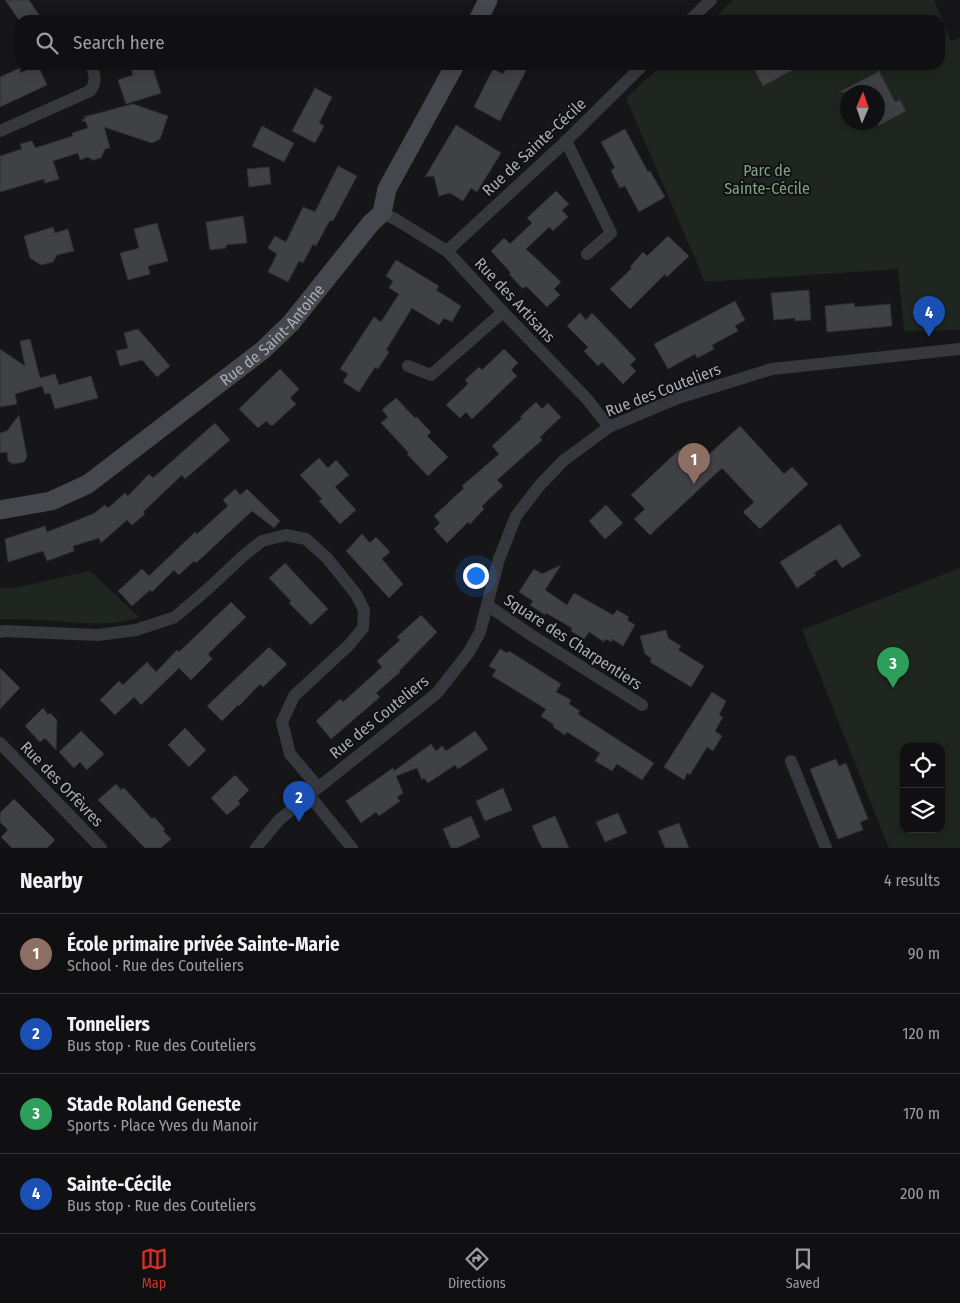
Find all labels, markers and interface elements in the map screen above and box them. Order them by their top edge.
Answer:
search box [15,15,945,70]
icon: search [33,29,61,57]
text: Search here [73,31,165,54]
north arrow [840,85,885,130]
street label: Rue de Sainte-Cécile [478,94,590,200]
park label: Parc de Sainte-Cécile [724,161,810,198]
street label: Rue des Artisans [471,254,559,346]
street label: Rue de Saint-Antoine [216,280,328,389]
pin: 4 [913,296,945,337]
street label: Rue des Couteliers [603,359,723,421]
pin: 1 [678,443,710,484]
your location [463,563,489,589]
street label: Square des Charpentiers [500,590,646,694]
pin: 3 [877,647,909,688]
street label: Rue des Couteliers [326,671,432,763]
street label: Rue des Orfèvres [17,737,108,831]
map controls [900,743,945,833]
button: locate [900,743,945,788]
pin: 2 [283,781,315,822]
button: layers [900,788,945,833]
text: Nearby [20,868,82,894]
text: 4 results [884,871,940,890]
text: École primaire privée Sainte-Marie [67,933,340,956]
text: 1 [33,944,39,963]
text: 90 m [908,944,940,963]
text: School · Rue des Couteliers [67,956,244,975]
text: Tonneliers [67,1013,150,1036]
text: 2 [32,1024,40,1043]
text: 120 m [902,1024,940,1043]
text: Bus stop · Rue des Couteliers [67,1036,256,1055]
text: Stade Roland Geneste [67,1093,241,1116]
text: 3 [32,1104,40,1123]
text: 170 m [903,1104,940,1123]
text: Sports · Place Yves du Manoir [67,1116,258,1135]
text: Sainte-Cécile [67,1173,171,1196]
text: 4 [32,1184,40,1203]
text: 200 m [900,1184,940,1203]
text: Bus stop · Rue des Couteliers [67,1196,256,1215]
tab: Map [140,1245,168,1292]
tab: Directions [448,1245,506,1292]
tab: Saved [786,1245,820,1292]

